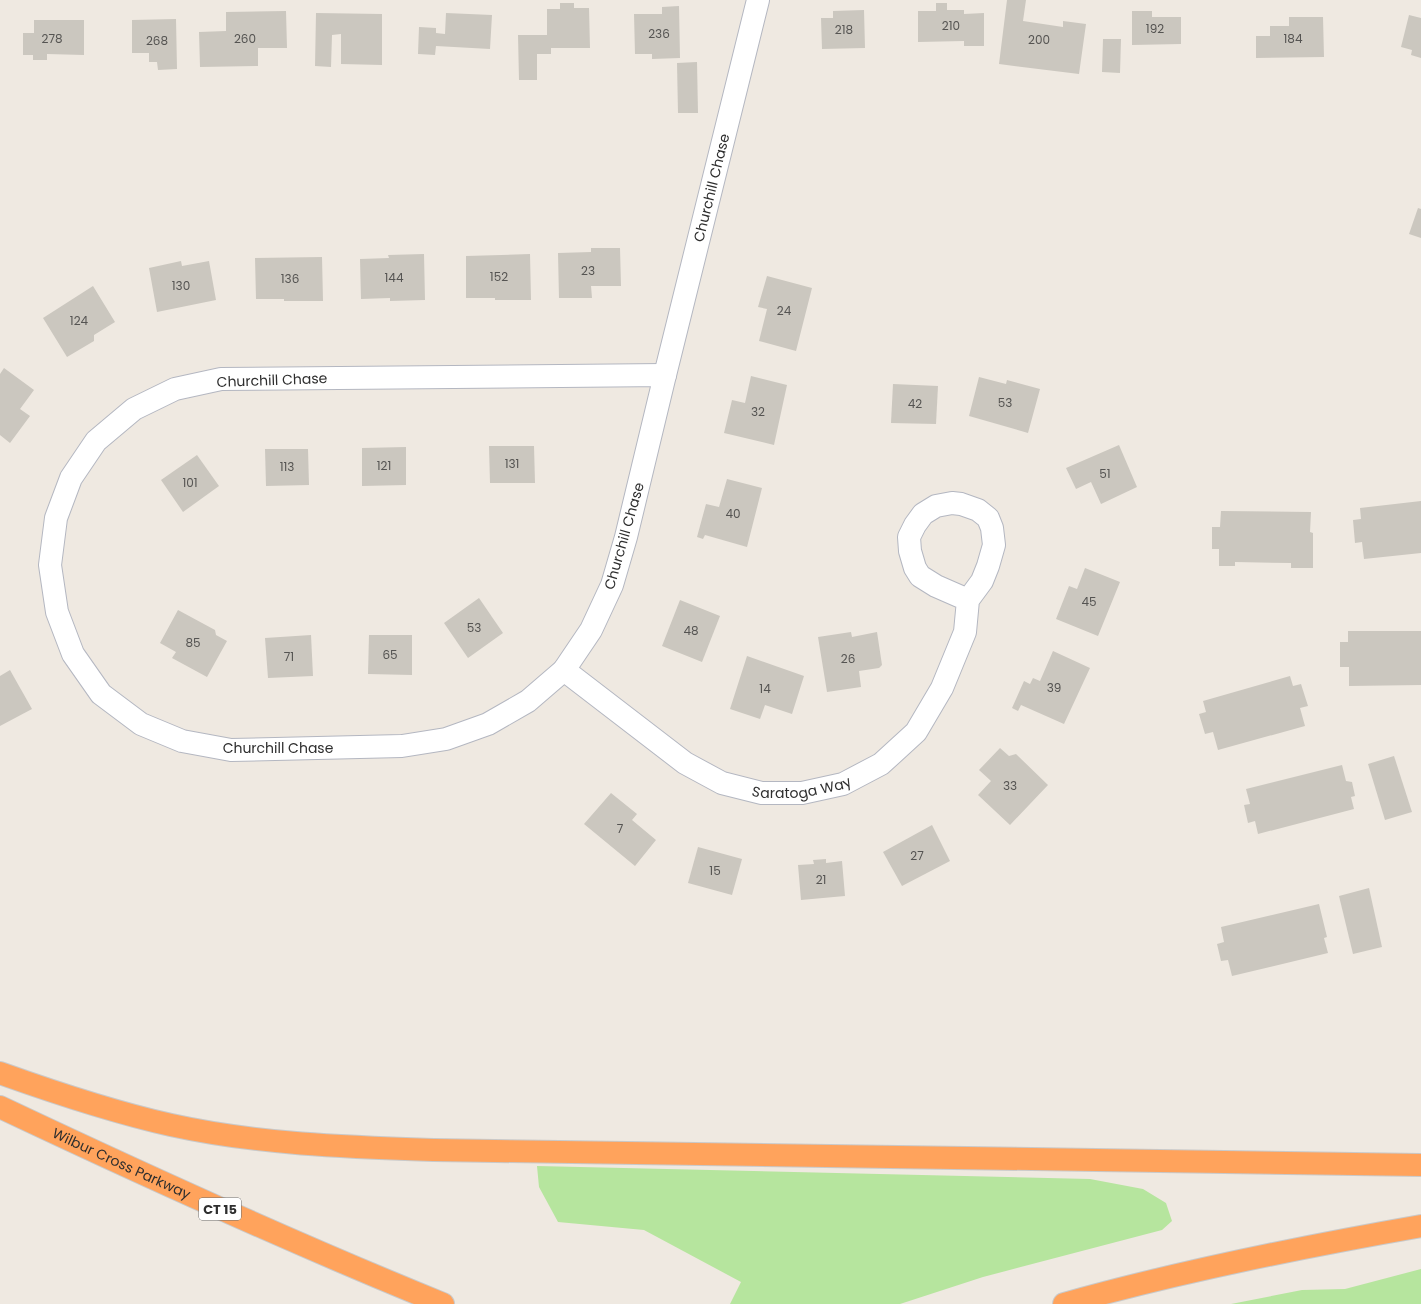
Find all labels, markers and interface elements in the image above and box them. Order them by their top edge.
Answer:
house number: 210 [942,17,960,34]
house number: 192 [1146,20,1164,37]
house number: 218 [835,21,853,38]
house number: 236 [648,25,670,42]
house number: 278 [41,30,63,47]
house number: 260 [234,30,256,47]
house number: 184 [1284,30,1303,47]
house number: 200 [1028,31,1050,48]
house number: 268 [146,32,168,49]
street label: Churchill Chase [688,131,735,244]
house number: 23 [581,262,595,279]
house number: 152 [490,268,508,285]
house number: 144 [385,269,404,286]
house number: 136 [281,270,299,287]
house number: 130 [172,277,190,294]
house number: 24 [777,302,792,319]
house number: 124 [70,312,89,329]
street label: Churchill Chase [216,368,328,392]
house number: 53 [998,394,1012,411]
house number: 42 [908,395,922,412]
house number: 32 [751,403,765,420]
house number: 131 [505,455,519,472]
house number: 121 [377,457,391,474]
house number: 113 [280,458,294,475]
house number: 51 [1099,465,1111,482]
house number: 101 [182,474,198,491]
street label: Churchill Chase [599,480,649,592]
house number: 40 [725,505,741,522]
house number: 45 [1081,593,1097,610]
house number: 53 [467,619,481,636]
house number: 48 [683,622,699,639]
house number: 85 [185,634,201,651]
house number: 65 [382,646,398,663]
house number: 71 [284,648,294,665]
house number: 26 [841,650,855,667]
house number: 39 [1047,679,1061,696]
house number: 14 [759,680,771,697]
street label: Churchill Chase [223,738,334,758]
street label: Saratoga Way [750,771,855,804]
house number: 33 [1003,777,1017,794]
house number: 7 [617,820,624,837]
house number: 27 [910,847,924,864]
house number: 15 [709,862,721,879]
house number: 21 [816,871,826,888]
street label: Wilbur Cross Parkway [49,1123,194,1204]
road number: CT 15 [199,1198,241,1220]

